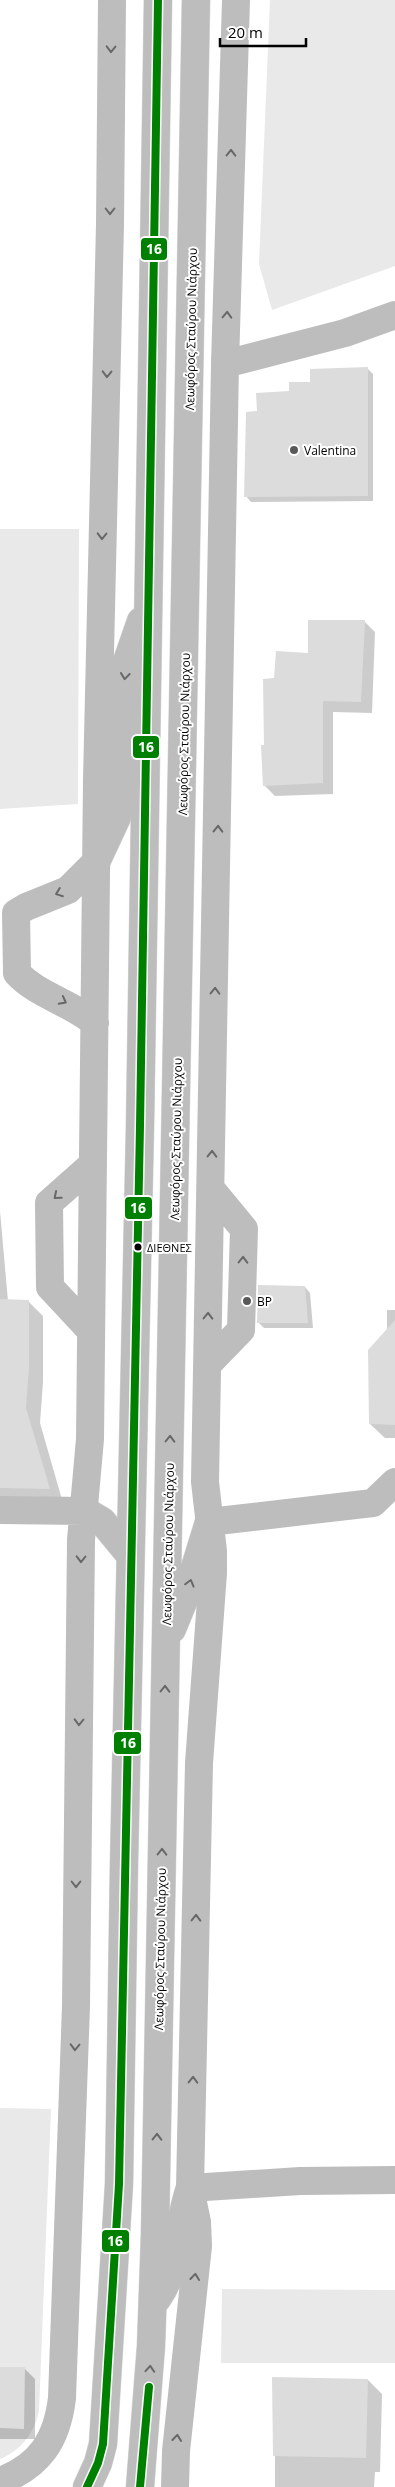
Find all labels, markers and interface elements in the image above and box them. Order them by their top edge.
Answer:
scale bar [220,15,306,47]
text: 20 m [228,22,263,42]
one-way arrow [106,45,117,53]
one-way arrow [226,148,236,156]
one-way arrow [105,208,115,215]
line badge: 16 [140,237,168,261]
text: 16 [146,239,162,258]
street label: Λεωφόρος Σταύρου Νιάρχου [181,248,201,410]
one-way arrow [222,311,232,318]
one-way arrow [102,370,112,378]
place label: Valentina [304,442,356,459]
marker: Valentina [288,444,300,456]
one-way arrow [97,532,107,540]
street label: Λεωφόρος Σταύρου Νιάρχου [174,653,194,815]
one-way arrow [120,672,131,680]
line badge: 16 [132,735,160,759]
text: 16 [138,737,154,756]
one-way arrow [213,824,223,832]
one-way arrow [56,888,64,898]
one-way arrow [210,987,220,994]
one-way arrow [57,995,66,1005]
street label: Λεωφόρος Σταύρου Νιάρχου [166,1058,186,1220]
one-way arrow [207,1149,217,1157]
one-way arrow [53,1191,62,1200]
line badge: 16 [124,1196,153,1220]
text: 16 [130,1198,146,1217]
place label: ΔΙΕΘΝΕΣ [147,1240,192,1255]
marker: ΔΙΕΘΝΕΣ [133,1242,143,1252]
one-way arrow [238,1256,248,1264]
place label: BP [257,1293,272,1310]
marker: BP [241,1295,253,1307]
one-way arrow [203,1312,214,1320]
one-way arrow [165,1435,175,1442]
street label: Λεωφόρος Σταύρου Νιάρχου [158,1463,178,1625]
one-way arrow [76,1556,86,1563]
one-way arrow [184,1579,195,1587]
one-way arrow [160,1685,170,1692]
one-way arrow [73,1718,84,1726]
line badge: 16 [113,1731,142,1755]
text: 16 [120,1733,136,1752]
one-way arrow [157,1847,167,1855]
street label: Λεωφόρος Σταύρου Νιάρχου [150,1868,170,2030]
one-way arrow [71,1880,81,1888]
one-way arrow [191,1914,202,1922]
one-way arrow [69,2043,80,2051]
one-way arrow [188,2076,198,2084]
one-way arrow [152,2132,162,2140]
line badge: 16 [101,2229,130,2253]
text: 16 [107,2231,123,2250]
one-way arrow [189,2272,200,2280]
one-way arrow [144,2364,155,2372]
one-way arrow [171,2434,182,2442]

